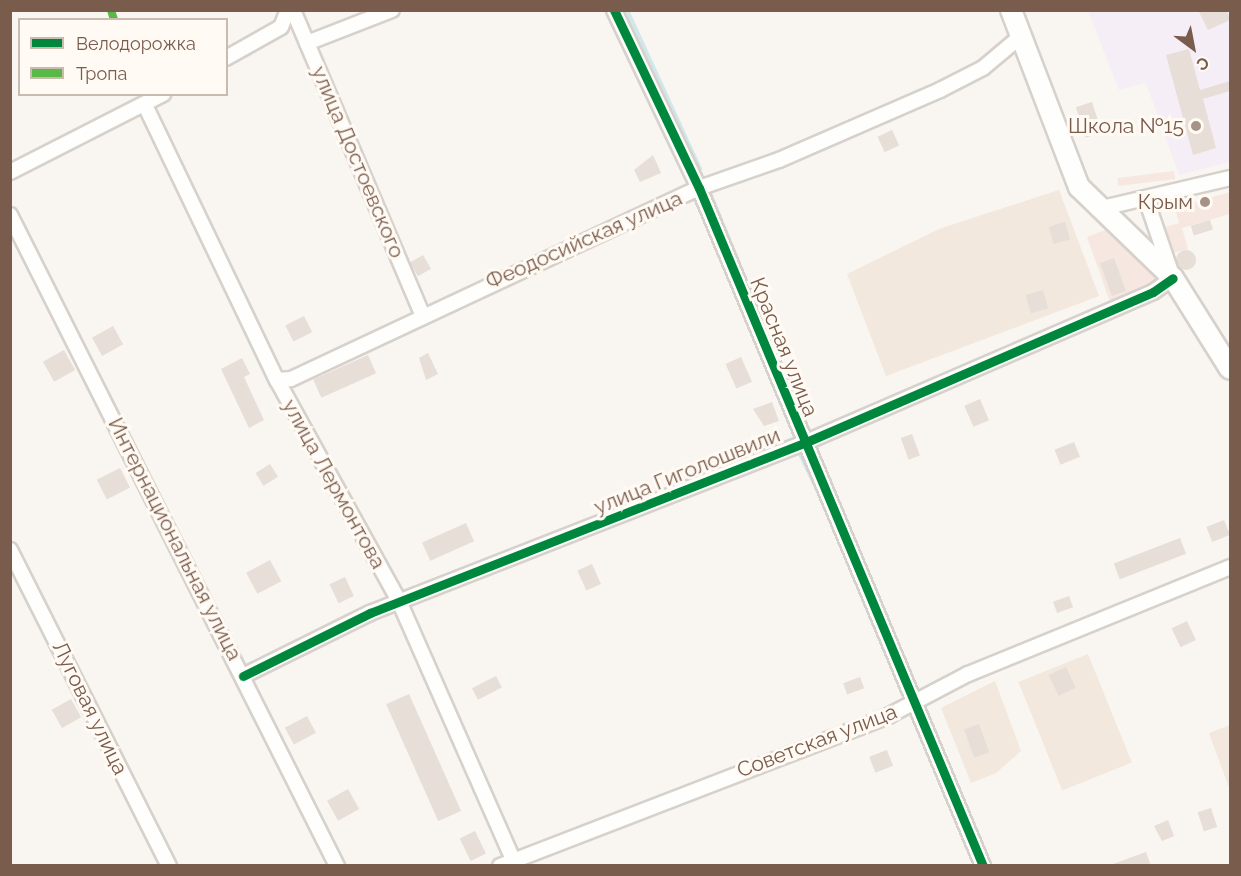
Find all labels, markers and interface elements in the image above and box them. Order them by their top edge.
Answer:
legend [18,18,228,96]
north arrow [1163,18,1223,78]
text: Велодорожка [76,33,196,54]
text: С [1193,53,1213,75]
street label: улица Достоевского [306,62,410,262]
text: Тропа [76,63,127,84]
place label: Школа №15 [1068,113,1184,139]
marker: Школа №15 [1189,119,1203,133]
street label: Феодосийская улица [482,185,686,295]
place label: Крым [1138,189,1193,215]
marker: Крым [1198,195,1212,209]
street label: Красная улица [744,273,824,421]
street label: улица Лермонтова [277,395,391,573]
street label: Интернациональная улица [103,413,247,665]
street label: улица Гиголошвили [590,422,784,520]
street label: Луговая улица [47,637,133,779]
street label: Советская улица [733,699,901,783]

